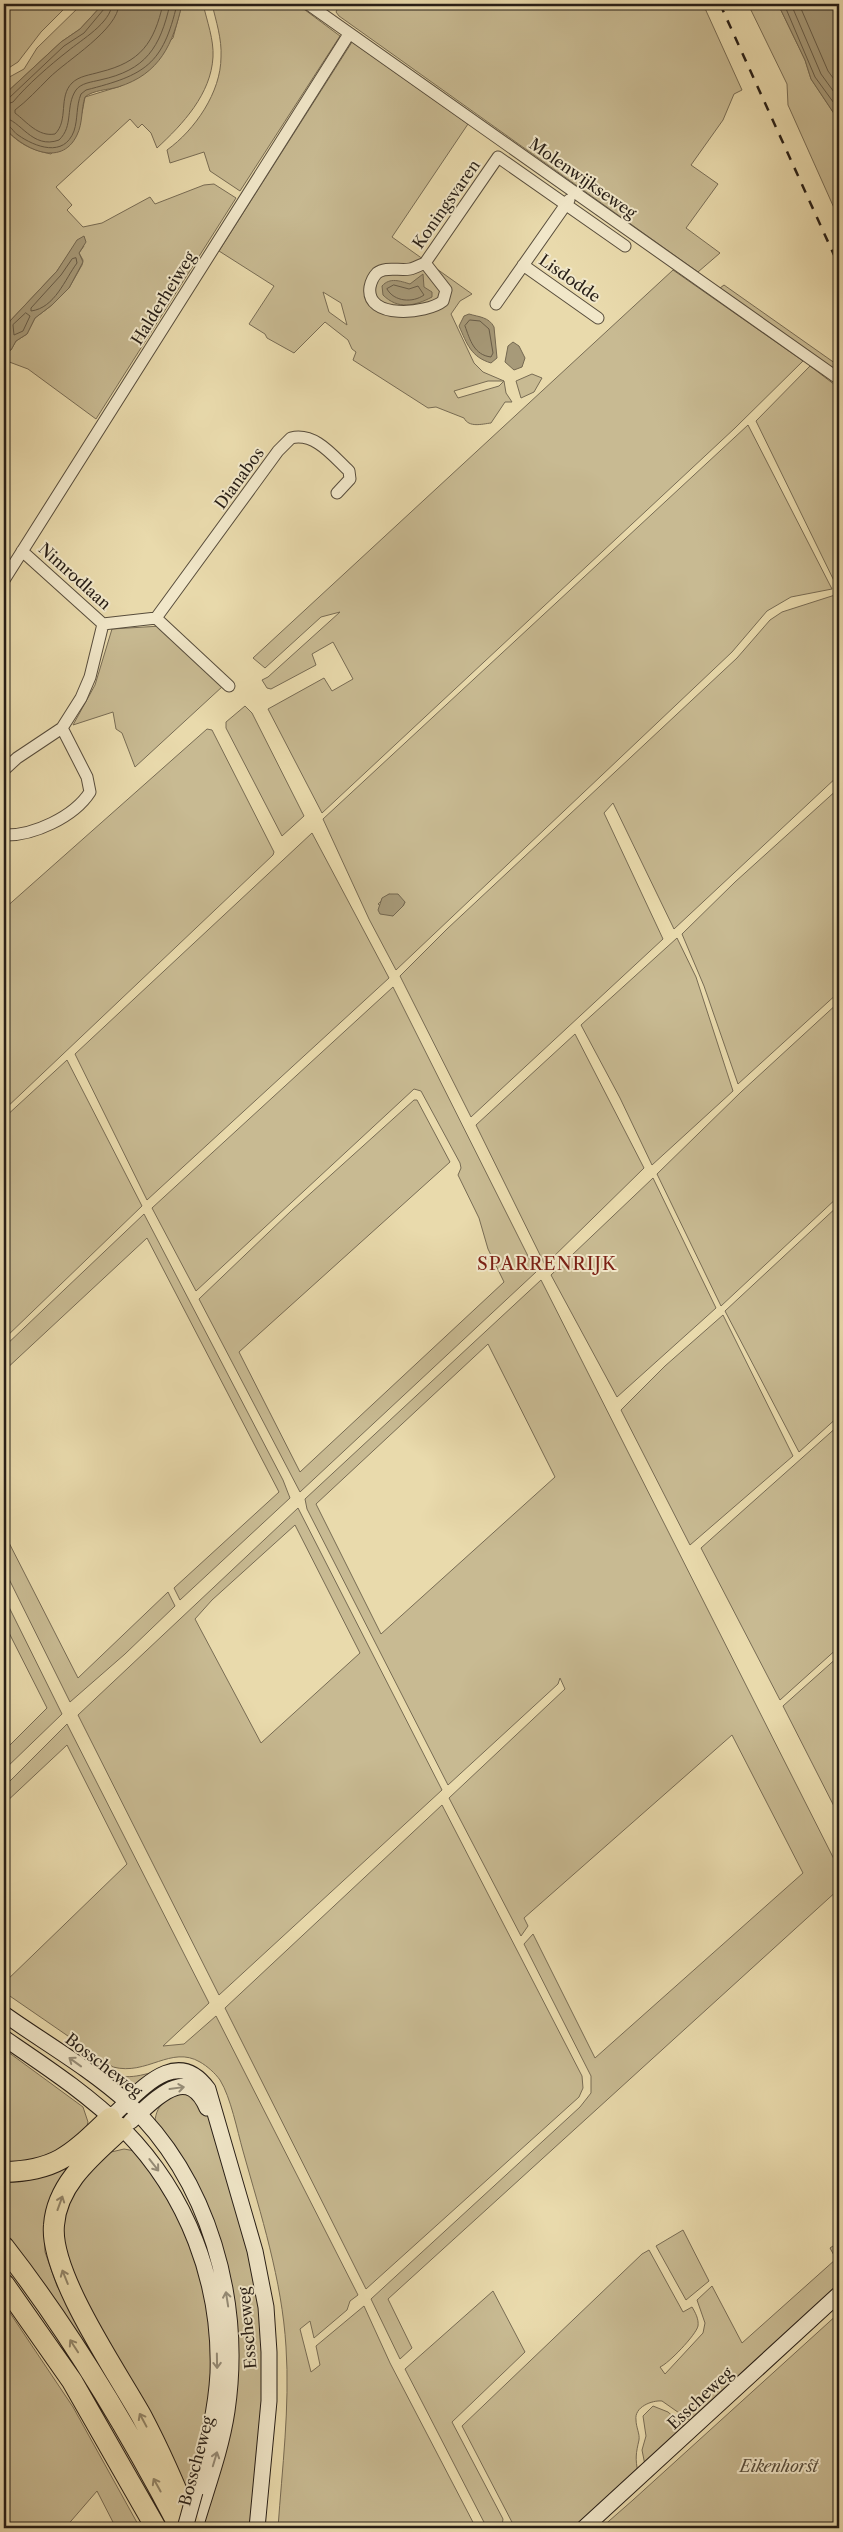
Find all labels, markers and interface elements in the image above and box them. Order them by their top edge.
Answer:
street label: Molenwijkseweg [525,133,641,223]
street label: Koningsvaren [408,156,484,252]
street label: Halderheiweg [126,247,200,348]
street label: Lisdodde [535,250,605,306]
street label: Dianabos [210,443,268,513]
street label: Nimrodlaan [35,538,115,614]
district label: SPARRENRIJK [477,1253,617,1275]
street label: Bosscheweg [61,2029,147,2102]
one-way arrow [69,2057,83,2067]
one-way arrow [169,2083,185,2093]
one-way arrow [149,2158,159,2172]
one-way arrow [56,2195,65,2211]
one-way arrow [60,2270,69,2285]
street label: Esscheweg [233,2286,261,2370]
one-way arrow [222,2291,232,2307]
one-way arrow [69,2339,79,2353]
one-way arrow [212,2352,222,2368]
street label: Esscheweg [663,2362,737,2433]
one-way arrow [138,2413,147,2428]
street label: Bosscheweg [174,2413,218,2508]
one-way arrow [211,2452,221,2468]
park label: Eikenhorst [738,2456,819,2476]
one-way arrow [152,2478,162,2493]

